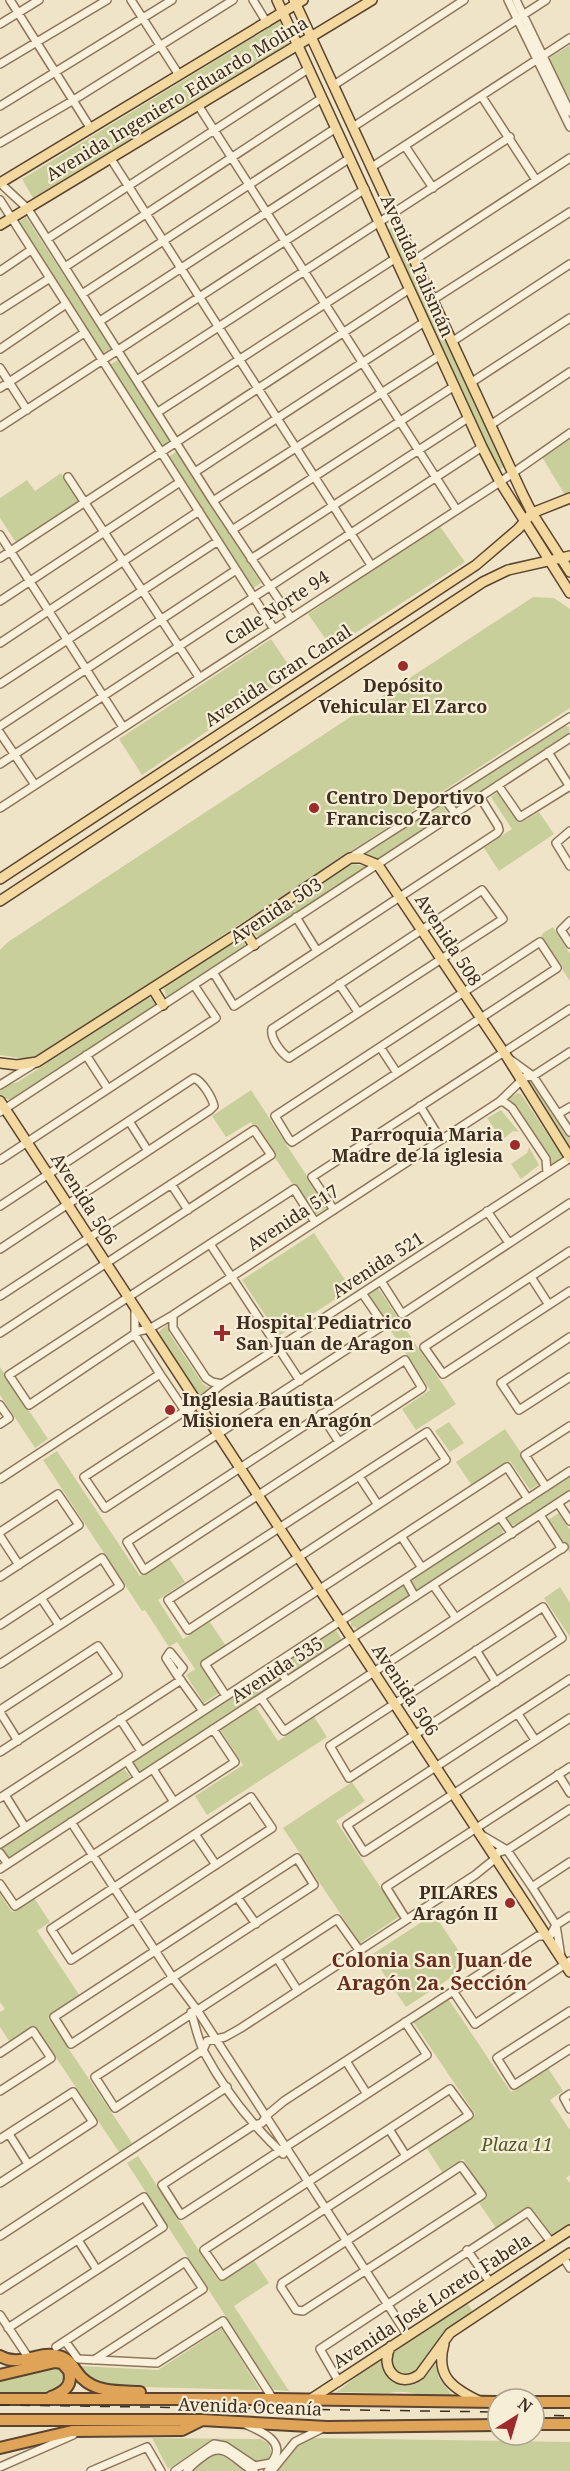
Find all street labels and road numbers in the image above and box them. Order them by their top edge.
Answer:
street label: Avenida Ingeniero Eduardo Molina [41,10,312,186]
street label: Avenida Talismán [376,190,460,341]
street label: Calle Norte 94 [220,564,333,650]
street label: Avenida Gran Canal [199,618,356,732]
street label: Avenida 503 [225,871,326,949]
street label: Avenida 508 [410,889,488,990]
street label: Avenida 506 [46,1148,124,1249]
street label: Avenida 517 [242,1178,343,1256]
street label: Avenida 521 [327,1225,428,1303]
street label: Avenida 535 [226,1630,327,1708]
street label: Avenida 506 [367,1639,445,1740]
street label: Avenida José Loreto Fabela [328,2227,535,2373]
street label: Avenida Oceanía [177,2391,323,2421]

